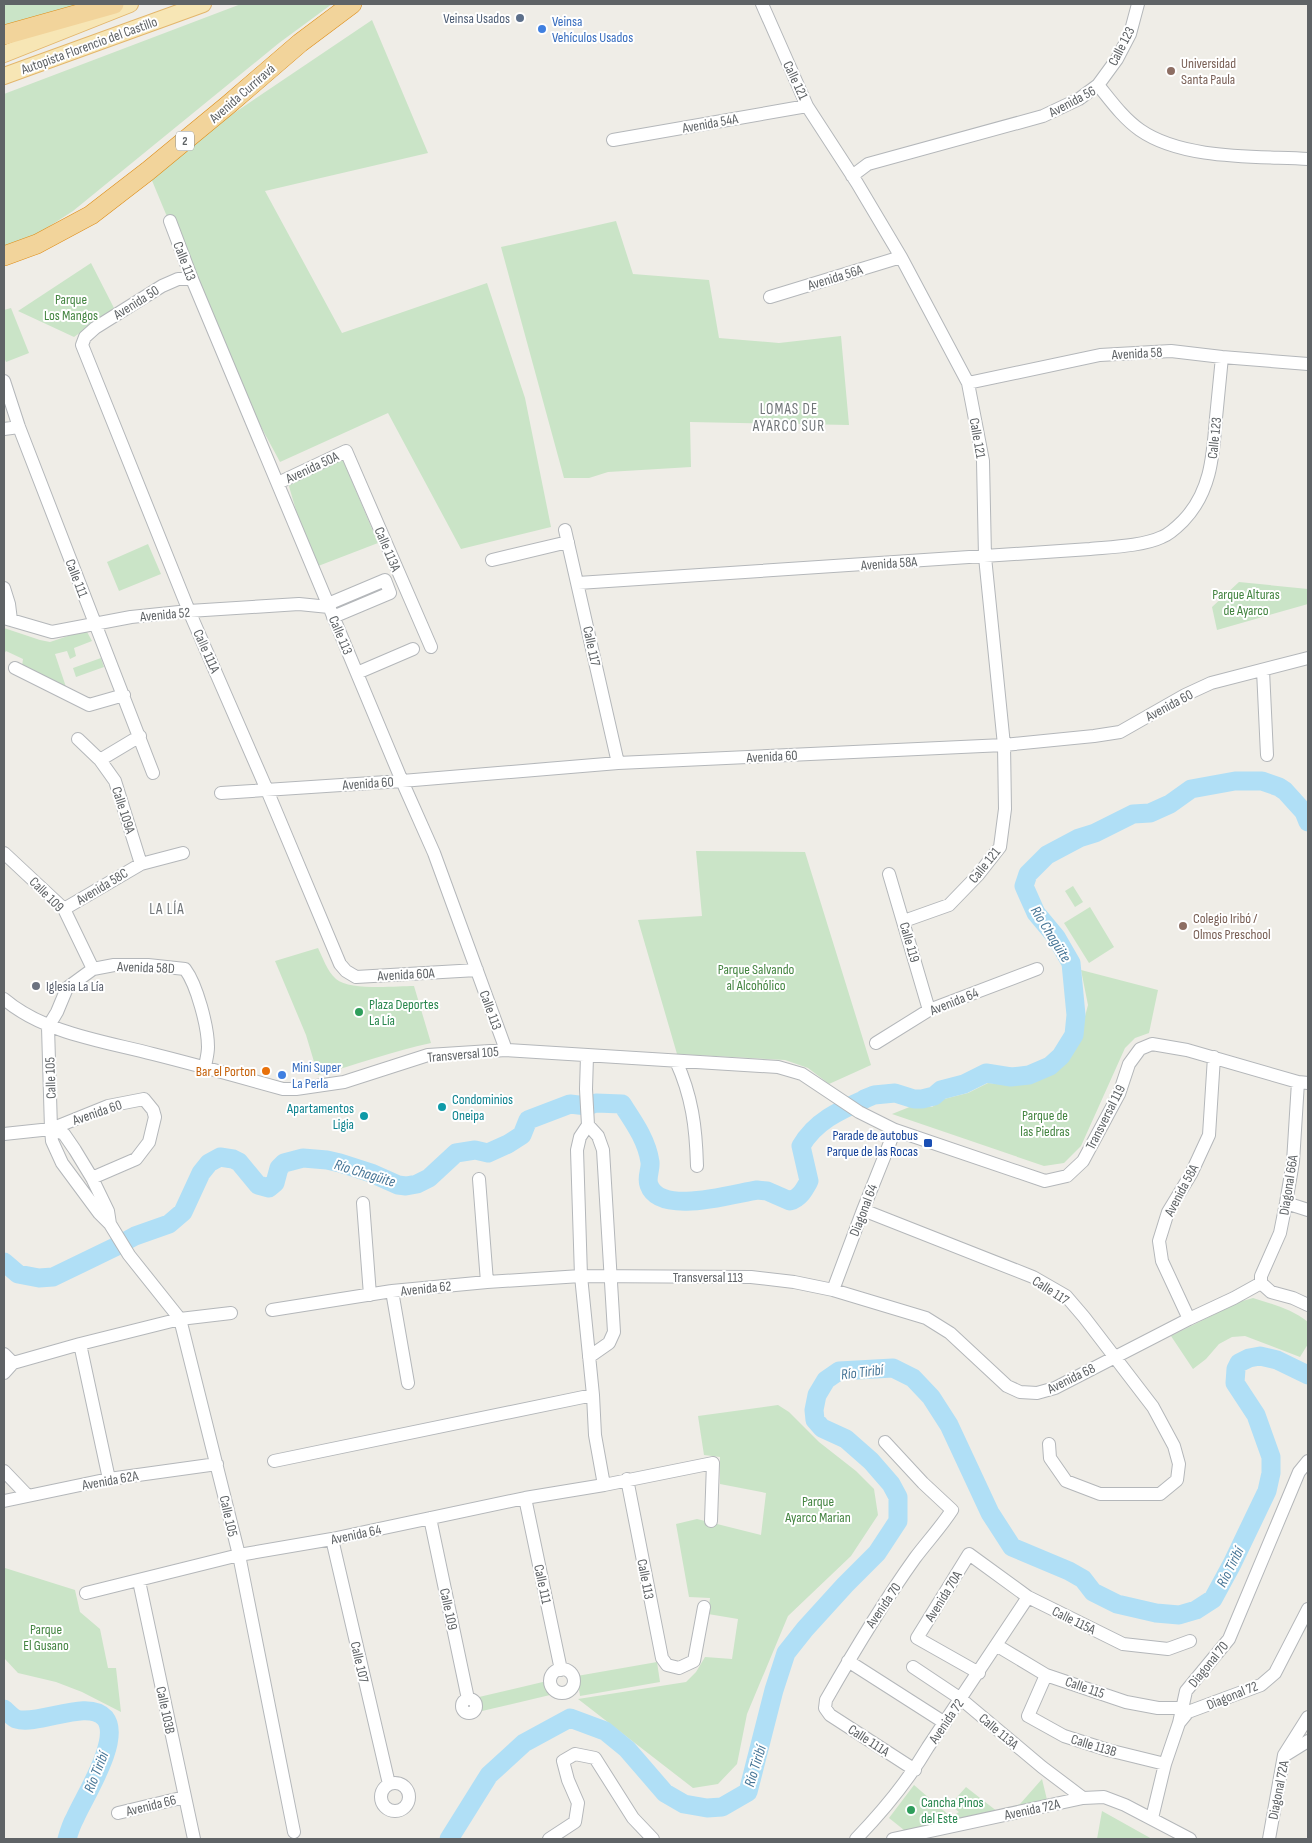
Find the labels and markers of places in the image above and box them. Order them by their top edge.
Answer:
place label: Veinsa Usados [443,10,510,27]
marker: Veinsa Usados [514,12,526,24]
place label: Veinsa Vehículos Usados [552,13,633,46]
marker: Veinsa Vehículos Usados [536,23,548,35]
place label: Universidad Santa Paula [1181,55,1236,88]
marker: Universidad Santa Paula [1165,65,1177,77]
place label: Colegio Iribó / Olmos Preschool [1193,910,1271,943]
marker: Colegio Iribó / Olmos Preschool [1177,920,1189,932]
place label: Iglesia La Lía [46,978,104,995]
marker: Iglesia La Lía [30,980,42,992]
place label: Plaza Deportes La Lía [369,996,439,1029]
marker: Plaza Deportes La Lía [353,1006,365,1018]
place label: Mini Super La Perla [292,1059,341,1092]
place label: Bar el Porton [196,1063,256,1080]
marker: Bar el Porton [260,1065,272,1077]
marker: Mini Super La Perla [276,1069,288,1081]
place label: Condominios Oneipa [452,1091,513,1124]
place label: Apartamentos Ligia [286,1100,354,1133]
marker: Condominios Oneipa [436,1101,448,1113]
marker: Apartamentos Ligia [358,1110,370,1122]
place label: Parade de autobus Parque de las Rocas [827,1127,918,1160]
marker: Parade de autobus Parque de las Rocas [922,1137,934,1149]
place label: Cancha Pinos del Este [921,1794,983,1827]
marker: Cancha Pinos del Este [905,1804,917,1816]

